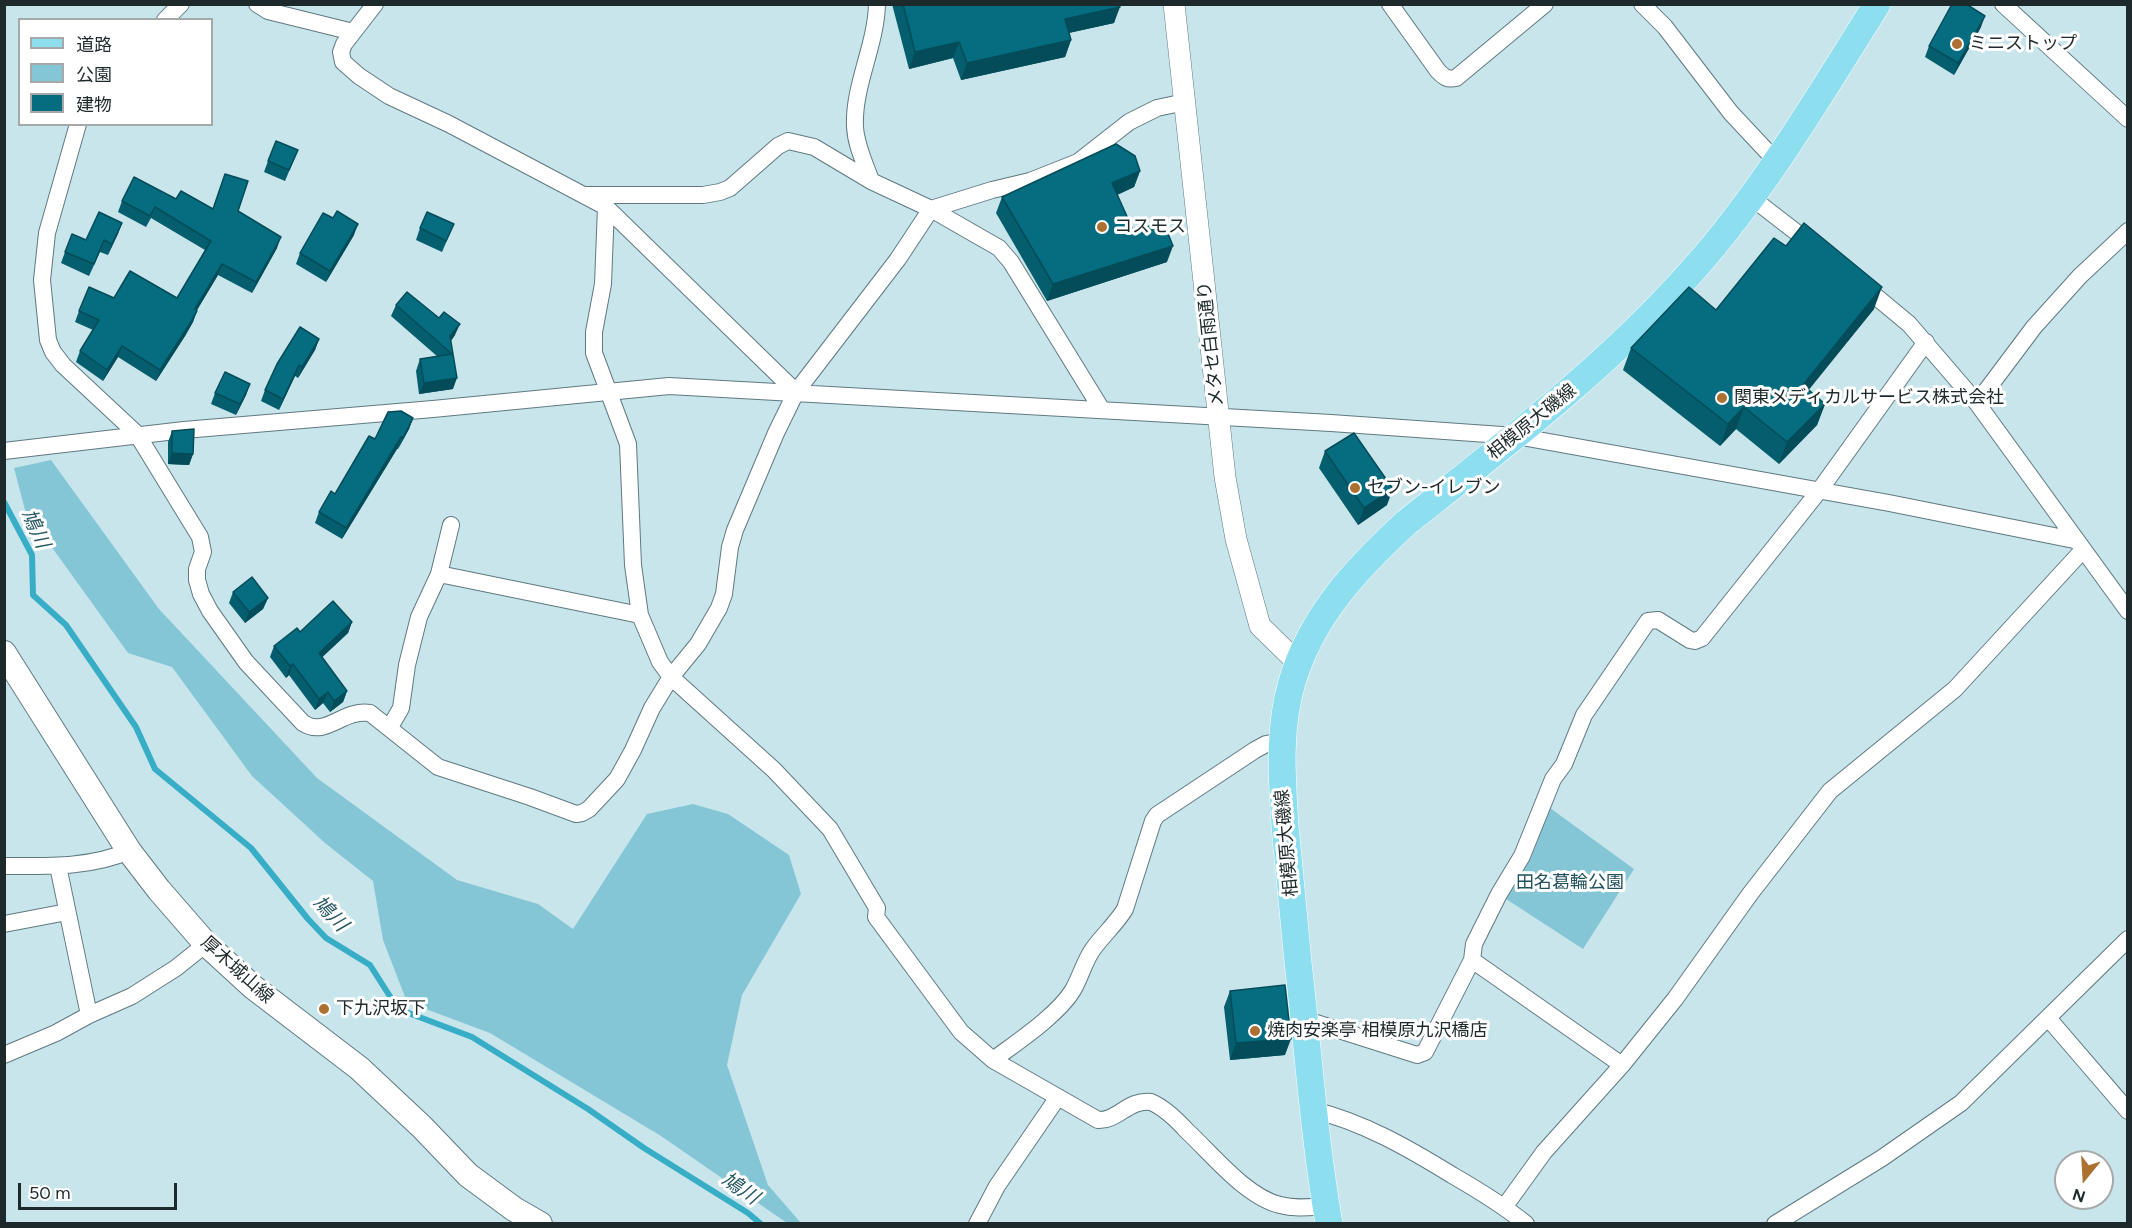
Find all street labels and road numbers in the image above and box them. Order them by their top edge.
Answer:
street label: メタセ白雨通り [1194,280,1228,408]
street label: 相模原大磯線 [1483,380,1581,464]
street label: 相模原大磯線 [1272,788,1302,898]
street label: 厚木城山線 [196,932,278,1008]

